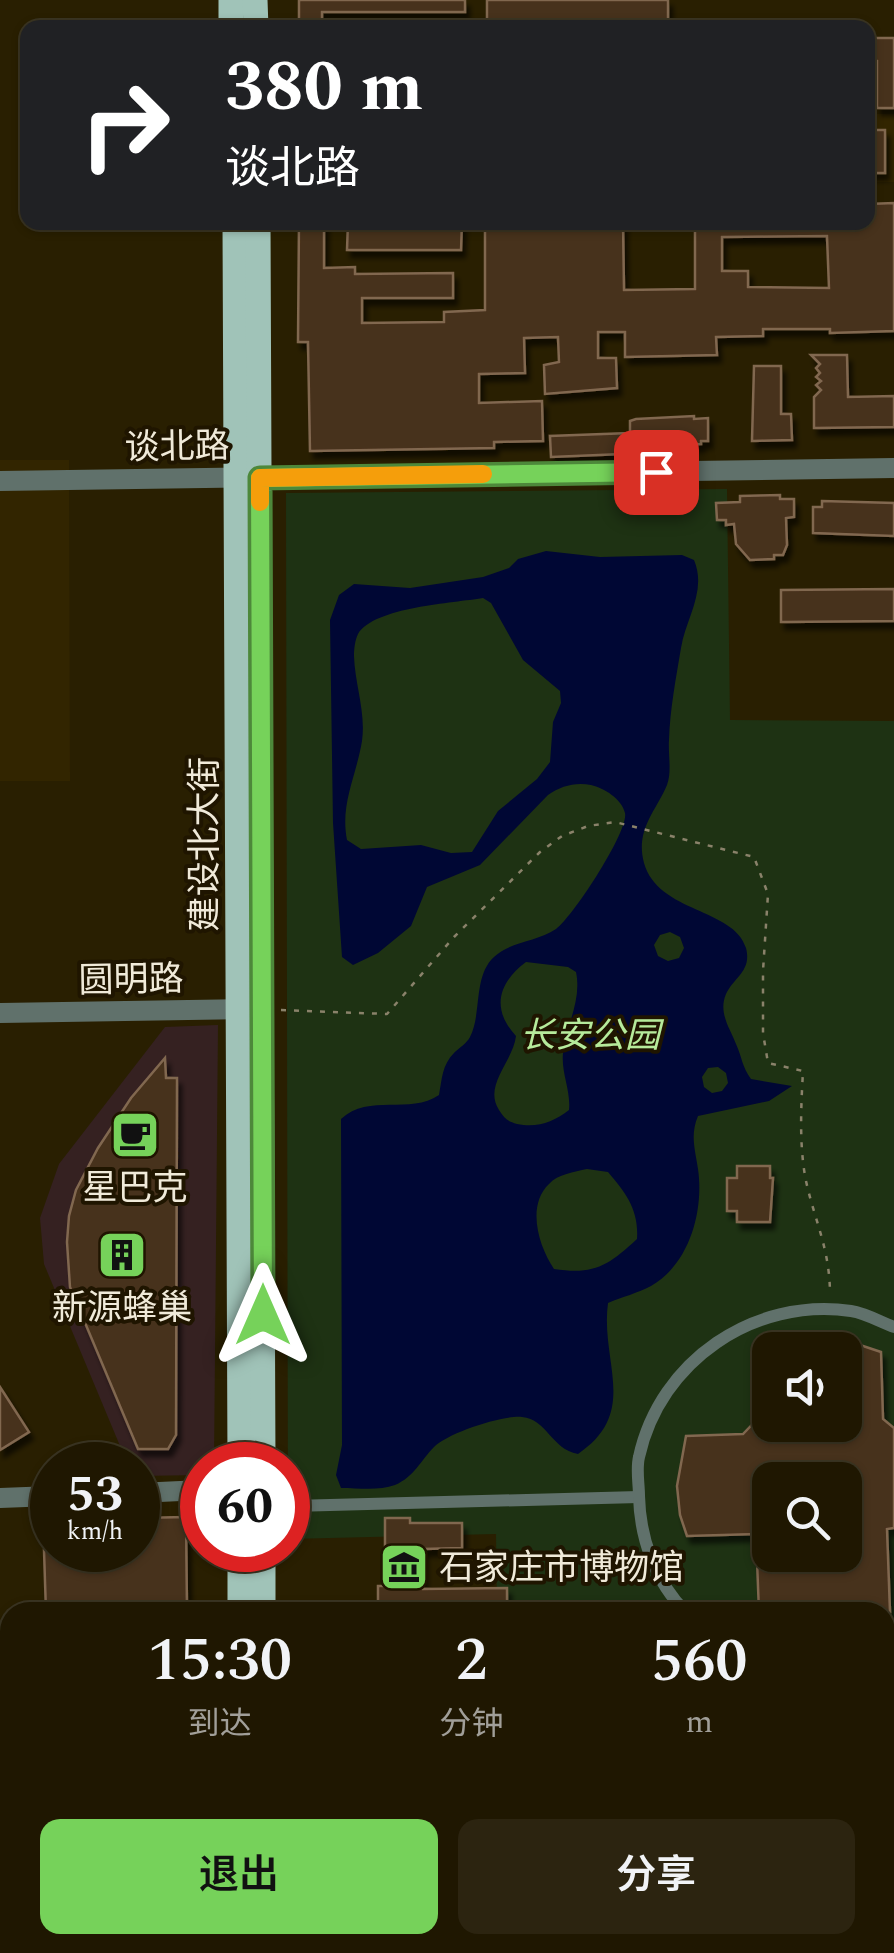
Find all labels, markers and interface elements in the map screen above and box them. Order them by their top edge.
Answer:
text: 380 m [225,35,423,141]
icon: right [60,60,190,190]
text: 谈北路 [225,135,360,204]
street label: 谈北路 [124,420,230,475]
pin [614,430,699,515]
icon: arrive [629,445,684,500]
street label: 建设北大街 [179,756,232,932]
street label: 圆明路 [78,953,184,1008]
park label: 长安公园 [520,1010,665,1063]
cafe icon: 星巴克 [109,1109,161,1161]
place label: 星巴克 [82,1162,188,1215]
building icon: 新源蜂巢 [96,1229,148,1281]
position arrow [211,1263,315,1367]
place label: 新源蜂巢 [52,1282,192,1335]
map controls [752,1332,862,1572]
button: sound [752,1332,862,1442]
speed limit sign: 60 [180,1442,310,1572]
text: 53 [67,1457,123,1533]
button: search [752,1462,862,1572]
text: km/h [67,1513,123,1551]
museum icon: 石家庄市博物馆 [378,1541,430,1593]
place label: 石家庄市博物馆 [439,1542,684,1595]
text: 15:30 [148,1615,292,1707]
text: 2 [455,1615,488,1707]
text: 560 [651,1616,747,1708]
text: m [685,1698,713,1747]
text: 到达 [188,1700,252,1749]
text: 分钟 [439,1700,503,1749]
button: 退出 [40,1819,438,1934]
button: 分享 [458,1819,855,1934]

